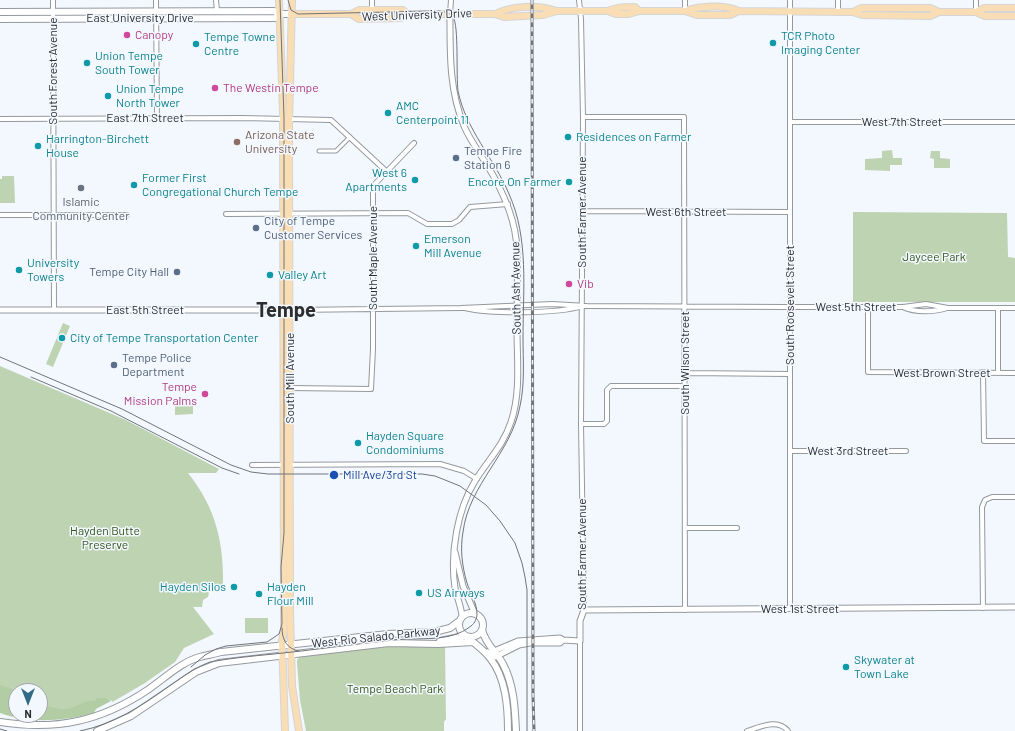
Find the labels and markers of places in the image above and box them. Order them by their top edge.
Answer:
place label: Canopy [135,28,173,42]
place label: TCR Photo Imaging Center [781,29,860,57]
marker: Canopy [122,30,132,40]
place label: Tempe Towne Centre [204,30,275,58]
marker: TCR Photo Imaging Center [768,38,778,48]
marker: Tempe Towne Centre [191,39,201,49]
place label: Union Tempe South Tower [95,49,163,77]
marker: Union Tempe South Tower [82,58,92,68]
place label: The Westin Tempe [223,81,319,95]
place label: Union Tempe North Tower [116,82,184,110]
marker: The Westin Tempe [210,83,220,93]
marker: Union Tempe North Tower [103,91,113,101]
place label: AMC Centerpoint 11 [396,99,469,127]
marker: AMC Centerpoint 11 [383,108,393,118]
place label: Arizona State University [245,128,315,156]
place label: Residences on Farmer [576,130,691,144]
place label: Harrington-Birchett House [46,132,149,160]
marker: Residences on Farmer [563,132,573,142]
marker: Arizona State University [232,137,242,147]
marker: Harrington-Birchett House [33,141,43,151]
place label: Tempe Fire Station 6 [464,144,522,172]
marker: Tempe Fire Station 6 [451,153,461,163]
place label: West 6 Apartments [345,166,407,194]
place label: Former First Congregational Church Tempe [142,171,298,199]
marker: West 6 Apartments [410,175,420,185]
place label: Encore On Farmer [468,175,561,189]
marker: Encore On Farmer [564,177,574,187]
marker: Former First Congregational Church Tempe [129,180,139,190]
marker: Islamic Community Center [76,183,86,193]
place label: Islamic Community Center [32,195,130,223]
place label: City of Tempe Customer Services [264,214,362,242]
marker: City of Tempe Customer Services [251,223,261,233]
place label: Emerson Mill Avenue [424,232,482,260]
marker: Emerson Mill Avenue [411,241,421,251]
place label: University Towers [27,256,79,284]
marker: University Towers [14,265,24,275]
place label: Tempe City Hall [89,265,169,279]
marker: Tempe City Hall [172,267,182,277]
place label: Valley Art [278,268,327,282]
marker: Valley Art [265,270,275,280]
place label: Vib [577,277,594,291]
marker: Vib [564,279,574,289]
place label: City of Tempe Transportation Center [70,331,258,345]
marker: City of Tempe Transportation Center [57,333,67,343]
place label: Tempe Police Department [122,351,191,379]
marker: Tempe Police Department [109,360,119,370]
place label: Tempe Mission Palms [124,380,197,408]
marker: Tempe Mission Palms [200,389,210,399]
place label: Hayden Square Condominiums [366,429,444,457]
marker: Hayden Square Condominiums [353,438,363,448]
place label: Mill Ave/3rd St [343,468,417,482]
marker: Mill Ave/3rd St [328,469,340,481]
place label: Hayden Silos [160,580,226,594]
place label: Hayden Flour Mill [267,580,313,608]
marker: Hayden Silos [229,582,239,592]
place label: US Airways [427,586,485,600]
marker: US Airways [414,588,424,598]
marker: Hayden Flour Mill [254,589,264,599]
place label: Skywater at Town Lake [854,653,915,681]
marker: Skywater at Town Lake [841,662,851,672]

